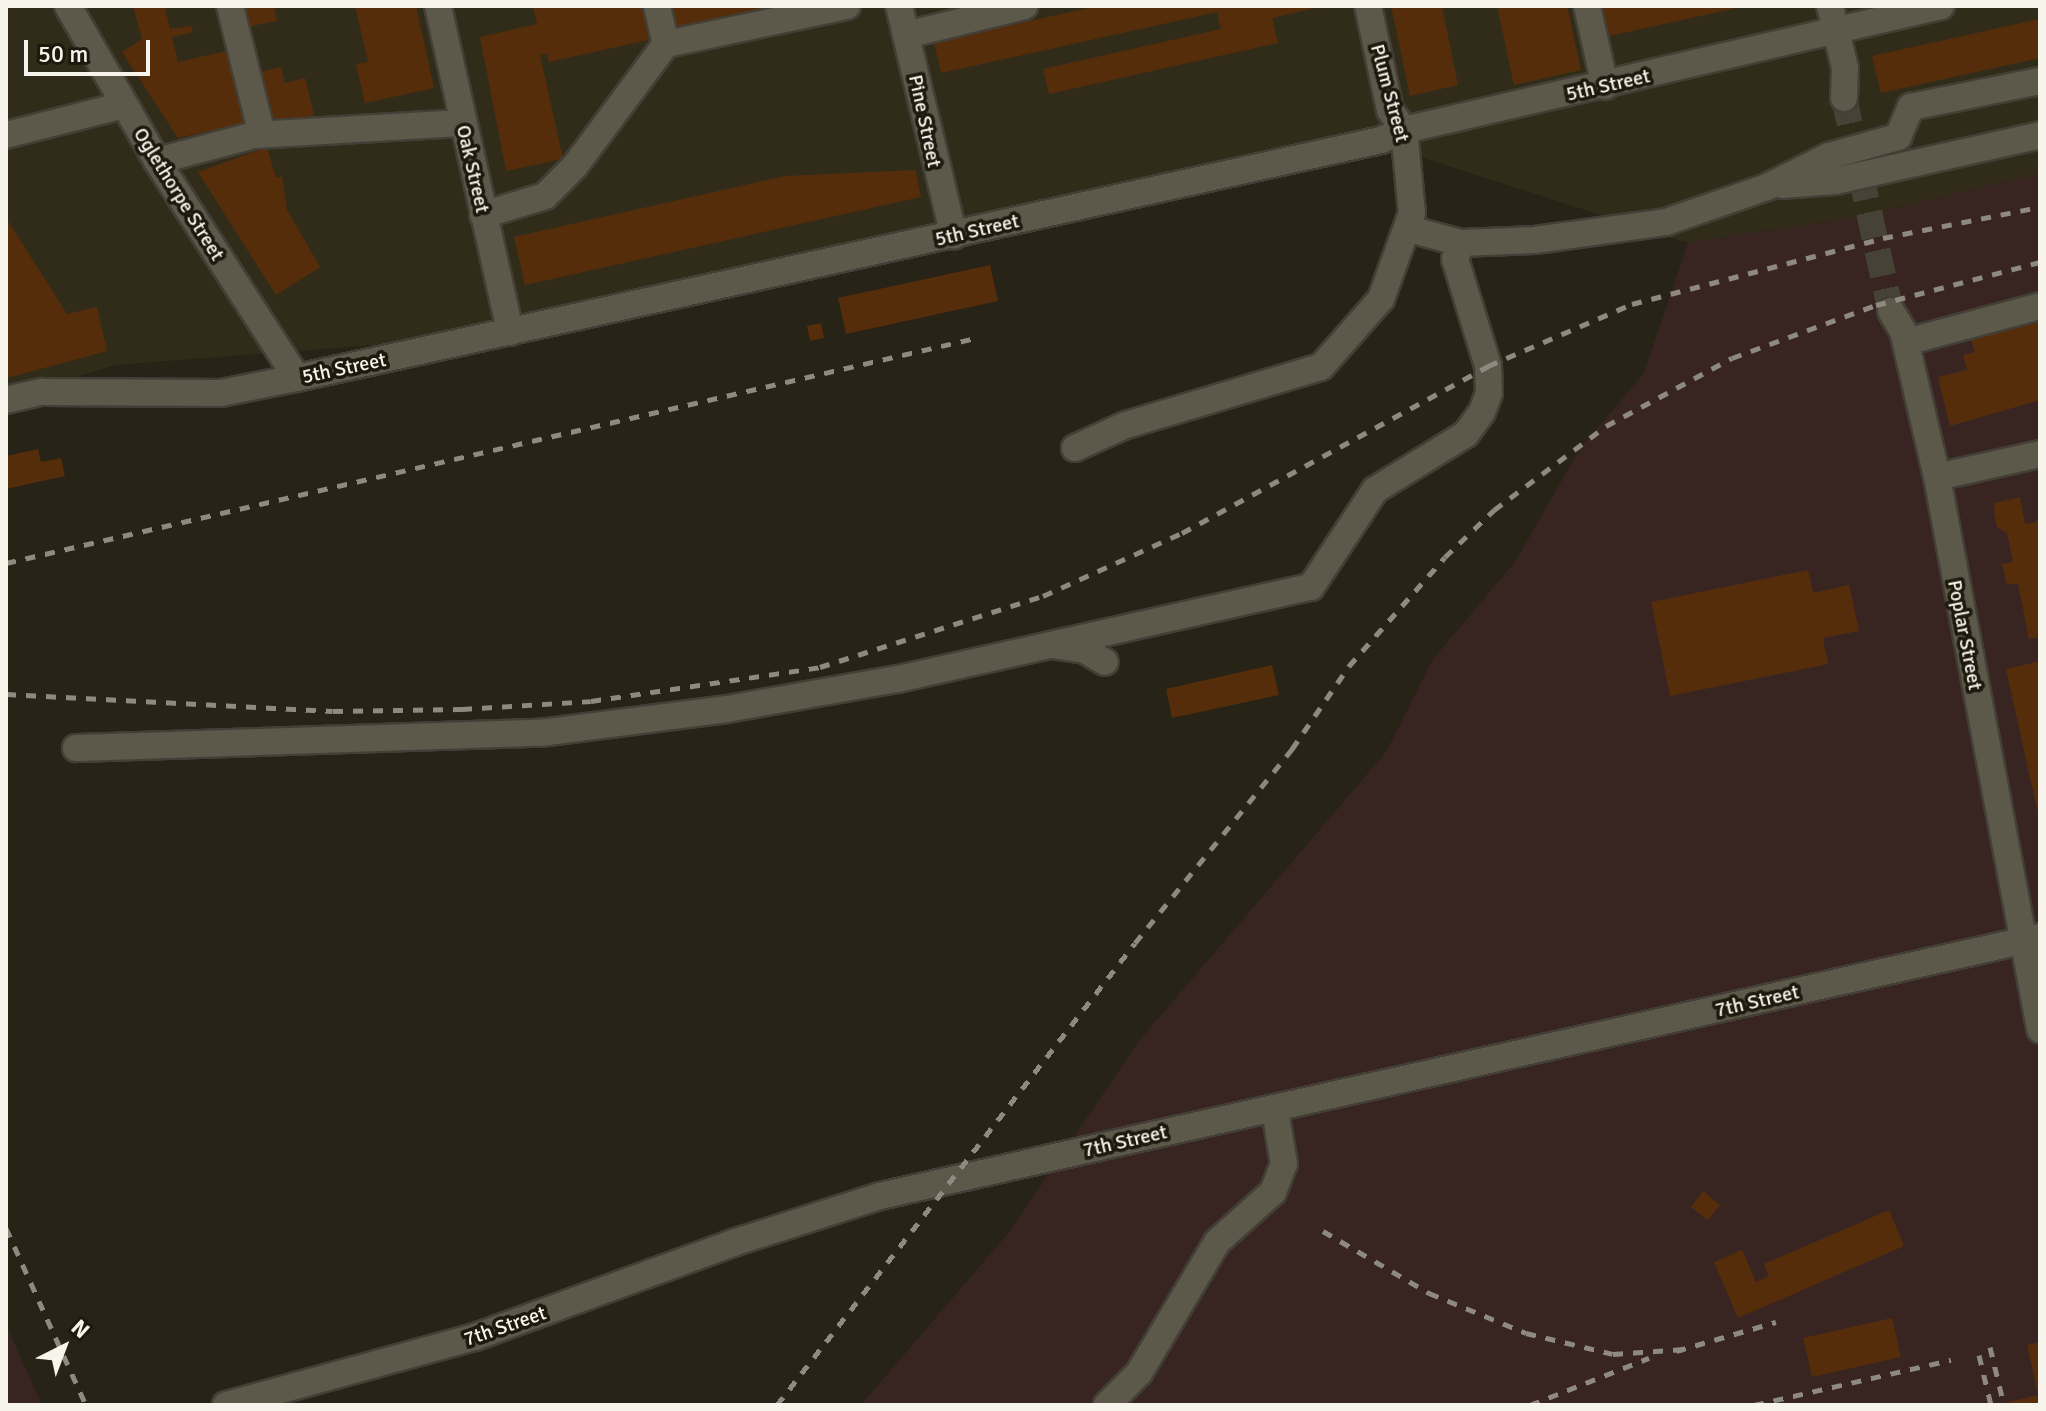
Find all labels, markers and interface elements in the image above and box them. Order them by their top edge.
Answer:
scale bar [28,24,154,74]
text: 50 m [38,39,88,69]
street label: Plum Street [1365,41,1415,145]
street label: 5th Street [1564,64,1652,106]
street label: Pine Street [903,72,947,170]
street label: Oglethorpe Street [129,123,229,265]
street label: Oak Street [451,123,495,215]
street label: 5th Street [933,209,1021,251]
street label: 5th Street [300,347,388,389]
street label: Poplar Street [1943,578,1987,692]
street label: 7th Street [1713,980,1801,1022]
street label: 7th Street [1081,1120,1169,1162]
street label: 7th Street [461,1301,549,1351]
north arrow [24,1307,104,1387]
text: N [66,1314,95,1344]

